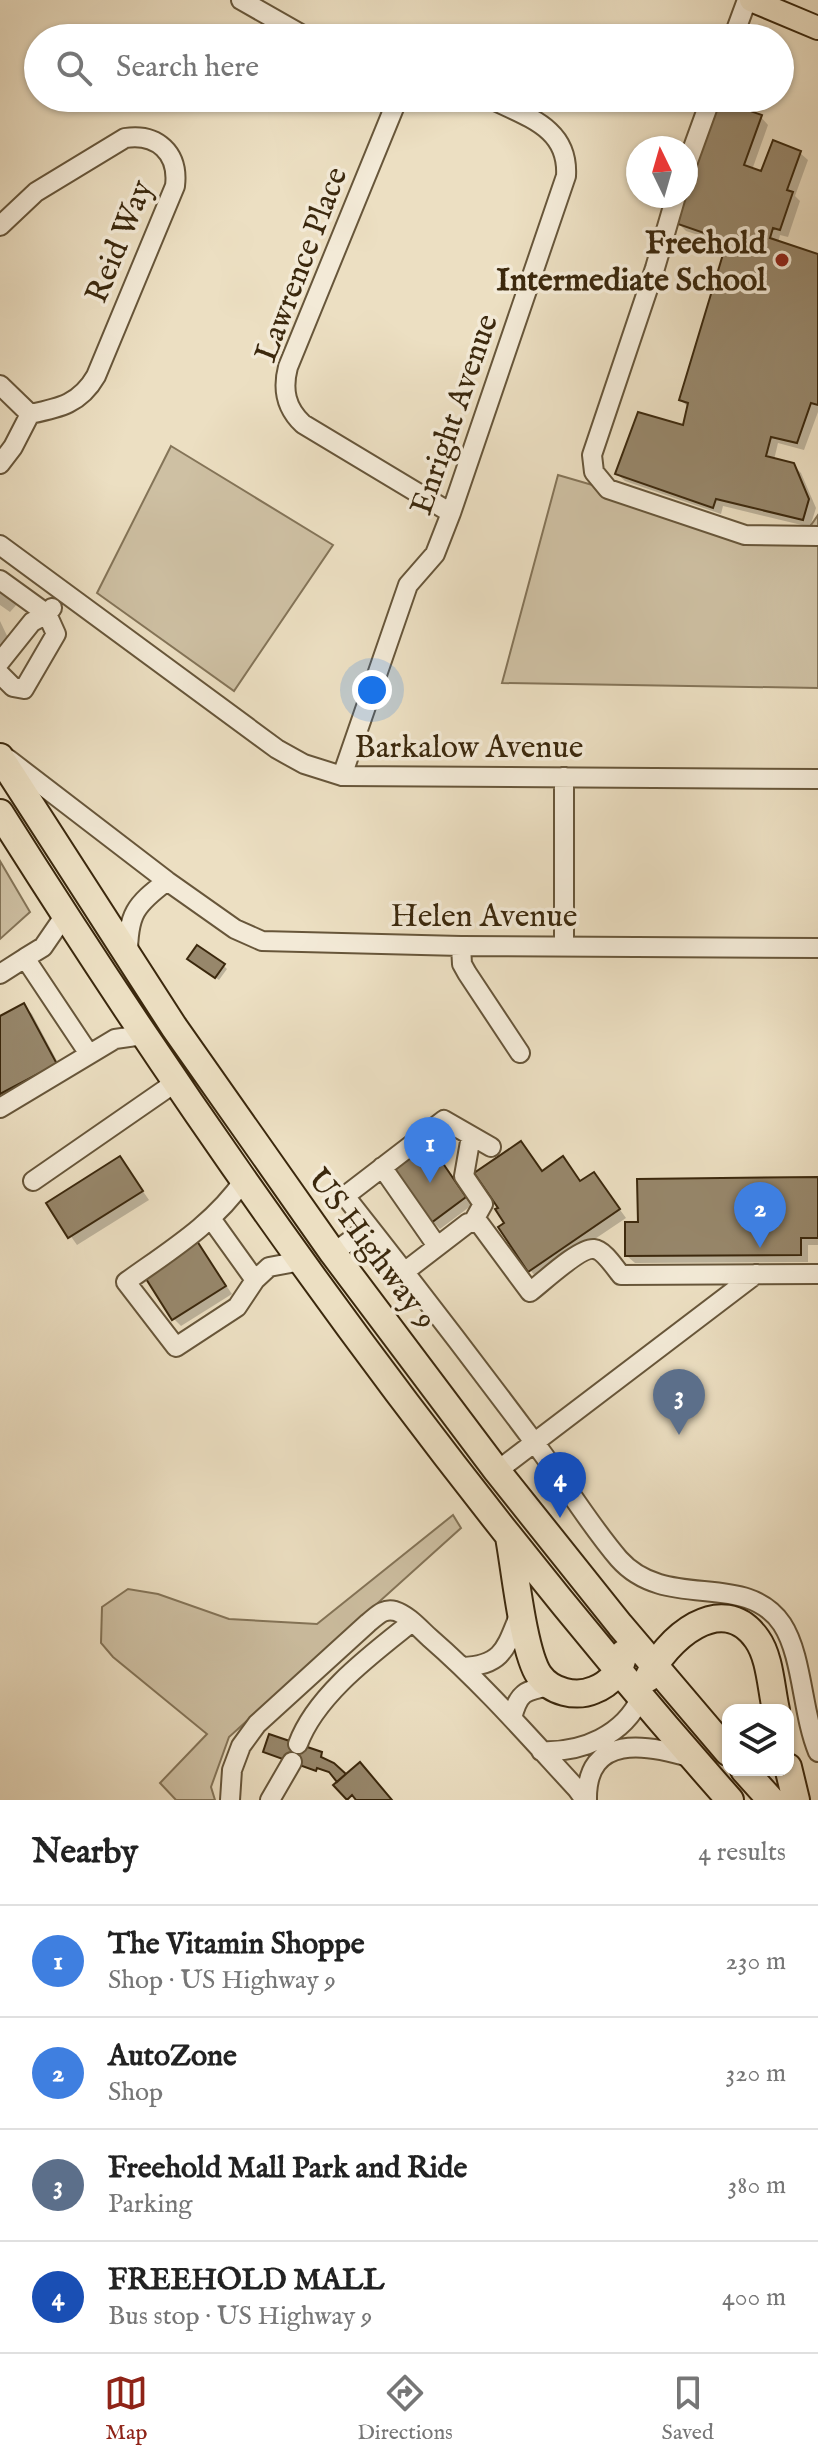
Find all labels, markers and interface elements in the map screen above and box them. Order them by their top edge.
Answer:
search box [24,24,794,112]
icon: search [52,46,96,90]
text: Search here [116,49,259,87]
north arrow [626,136,698,208]
street label: Lawrence Place [246,162,358,368]
street label: Reid Way [77,174,164,309]
place label: Freehold Intermediate School [496,224,767,302]
marker: Freehold Intermediate School [773,251,791,269]
street label: Enright Avenue [402,309,509,521]
your location [352,670,392,710]
street label: Barkalow Avenue [355,728,583,769]
street label: Helen Avenue [391,897,577,938]
pin: 1 [404,1117,456,1183]
street label: US Highway 9 [297,1161,445,1338]
pin: 2 [734,1182,786,1248]
pin: 3 [653,1369,705,1435]
pin: 4 [534,1452,586,1518]
map controls [722,1704,794,1776]
button: layers [722,1704,794,1776]
text: Nearby [32,1831,138,1874]
text: 4 results [698,1836,786,1869]
text: The Vitamin Shoppe [108,1926,364,1964]
text: 1 [53,1945,63,1978]
text: 230 m [726,1945,786,1978]
text: Shop · US Highway 9 [108,1964,336,1997]
text: AutoZone [108,2038,237,2076]
text: 2 [52,2057,64,2090]
text: 320 m [726,2057,786,2090]
text: Shop [108,2076,163,2109]
text: Freehold Mall Park and Ride [108,2150,467,2188]
text: 3 [53,2169,63,2202]
text: 380 m [728,2169,786,2202]
text: Parking [108,2188,192,2221]
text: FREEHOLD MALL [108,2262,384,2300]
text: 4 [52,2281,64,2314]
text: 400 m [722,2281,786,2314]
text: Bus stop · US Highway 9 [108,2300,372,2333]
tab: Map [104,2371,148,2447]
tab: Directions [357,2371,453,2447]
tab: Saved [662,2371,714,2447]

